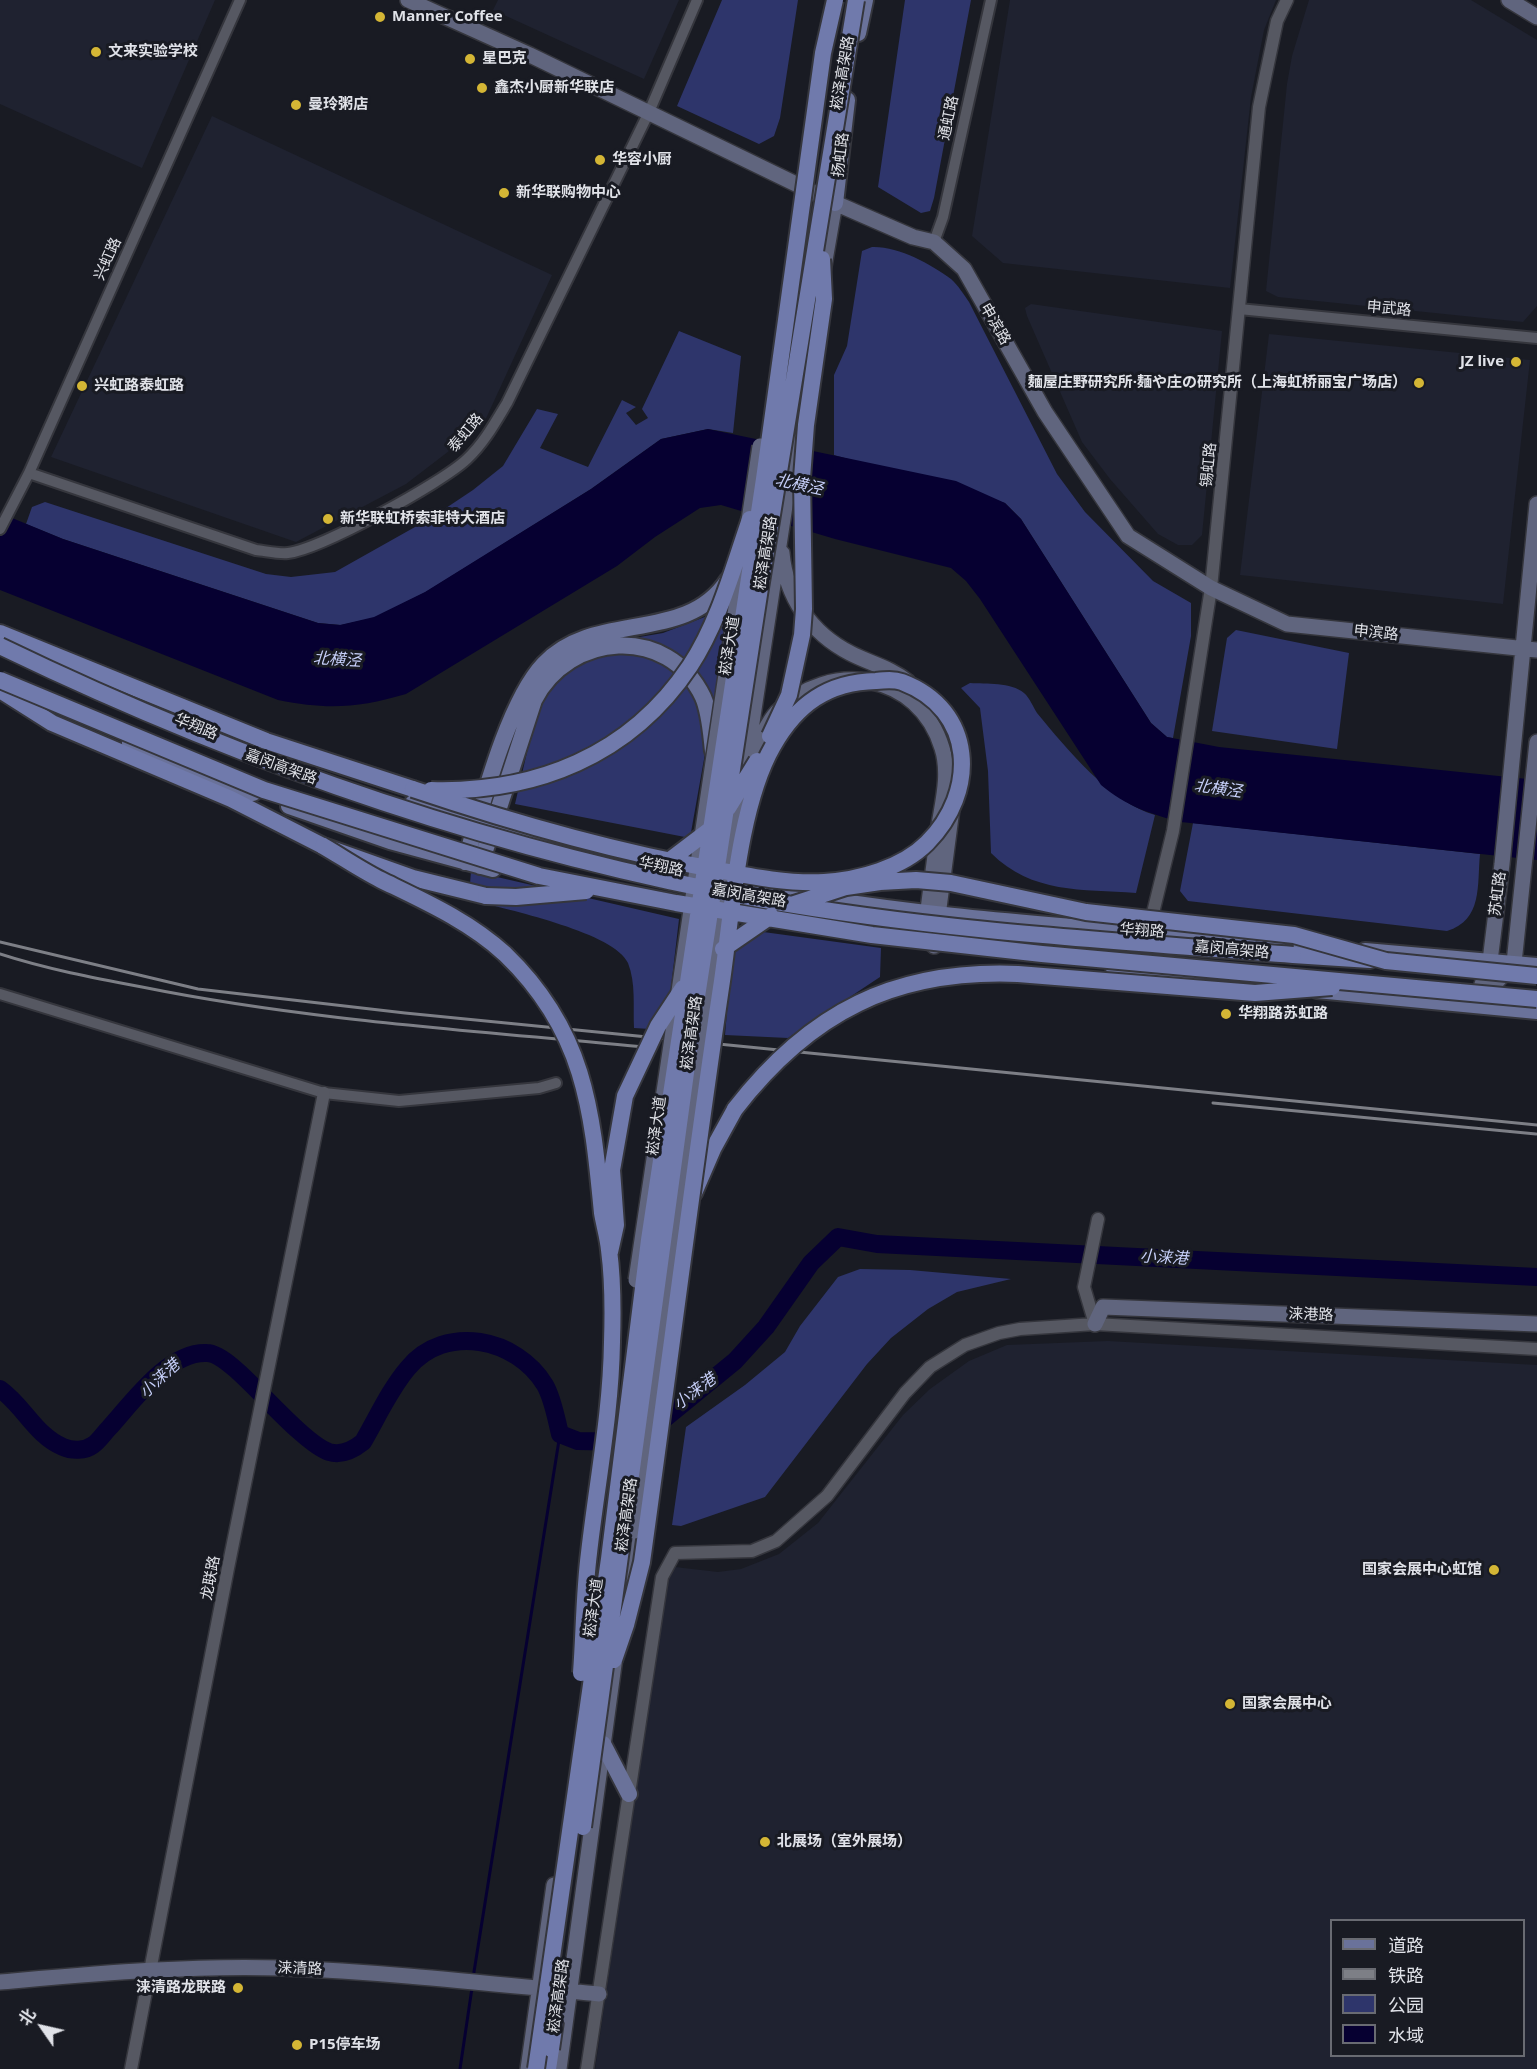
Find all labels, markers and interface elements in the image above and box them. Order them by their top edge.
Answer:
place label: Manner Coffee [392,8,503,26]
marker: Manner Coffee [373,10,387,24]
street label: 崧泽高架路 [828,35,858,111]
place label: 文来实验学校 [108,43,198,61]
marker: 文来实验学校 [89,45,103,59]
place label: 星巴克 [482,50,527,68]
marker: 星巴克 [463,52,477,66]
place label: 鑫杰小厨新华联店 [494,79,614,97]
marker: 鑫杰小厨新华联店 [475,81,489,95]
street label: 通虹路 [936,94,962,142]
place label: 曼玲粥店 [308,96,368,114]
marker: 曼玲粥店 [289,98,303,112]
street label: 扬虹路 [829,132,853,178]
place label: 华容小厨 [612,151,672,169]
marker: 华容小厨 [593,153,607,167]
place label: 新华联购物中心 [516,184,621,202]
marker: 新华联购物中心 [497,186,511,200]
street label: 兴虹路 [91,235,125,283]
street label: 申武路 [1366,298,1412,320]
street label: 申滨路 [976,300,1014,348]
place label: JZ live [1460,353,1504,371]
marker: JZ live [1509,355,1523,369]
place label: 麺屋庄野研究所·麺や庄の研究所（上海虹桥丽宝广场店） [1028,374,1407,392]
marker: 麺屋庄野研究所·麺や庄の研究所（上海虹桥丽宝广场店） [1412,376,1426,390]
place label: 兴虹路泰虹路 [94,377,184,395]
marker: 兴虹路泰虹路 [75,379,89,393]
street label: 泰虹路 [445,410,487,456]
street label: 锡虹路 [1198,442,1220,488]
water label: 北横泾 [774,471,824,499]
place label: 新华联虹桥索菲特大酒店 [340,510,505,528]
marker: 新华联虹桥索菲特大酒店 [321,512,335,526]
street label: 崧泽高架路 [751,515,781,591]
street label: 崧泽大道 [716,615,744,677]
street label: 申滨路 [1353,622,1399,644]
water label: 北横泾 [312,649,362,671]
street label: 华翔路 [172,710,220,744]
street label: 嘉闵高架路 [243,746,319,788]
water label: 北横泾 [1193,776,1243,802]
street label: 华翔路 [637,854,685,880]
street label: 苏虹路 [1486,871,1510,917]
street label: 嘉闵高架路 [711,881,787,911]
street label: 华翔路 [1119,920,1165,942]
street label: 嘉闵高架路 [1194,938,1270,962]
street label: 崧泽高架路 [678,995,706,1071]
place label: 华翔路苏虹路 [1238,1005,1328,1023]
marker: 华翔路苏虹路 [1219,1007,1233,1021]
street label: 崧泽大道 [644,1095,670,1157]
water label: 小涞港 [1140,1247,1188,1269]
street label: 涞港路 [1288,1305,1334,1325]
water label: 小涞港 [136,1356,184,1402]
water label: 小涞港 [670,1370,720,1414]
street label: 崧泽高架路 [613,1477,641,1553]
street label: 龙联路 [198,1554,224,1602]
place label: 国家会展中心虹馆 [1362,1561,1482,1579]
marker: 国家会展中心虹馆 [1487,1563,1501,1577]
street label: 崧泽大道 [581,1577,607,1639]
place label: 国家会展中心 [1242,1695,1332,1713]
marker: 国家会展中心 [1223,1697,1237,1711]
place label: 北展场（室外展场） [777,1833,912,1851]
marker: 北展场（室外展场） [758,1835,772,1849]
legend [1330,1919,1525,2057]
text: 道路 [1388,1933,1424,1957]
street label: 崧泽高架路 [545,1958,573,2034]
street label: 涞清路 [277,1959,323,1979]
text: 铁路 [1388,1963,1424,1987]
place label: 涞清路龙联路 [136,1979,226,1997]
marker: 涞清路龙联路 [231,1981,245,1995]
text: 公园 [1388,1993,1424,2017]
north arrow [12,1997,72,2057]
text: 北 [13,2004,41,2030]
text: 水域 [1388,2023,1424,2047]
place label: P15停车场 [309,2036,381,2054]
marker: P15停车场 [290,2038,304,2052]

